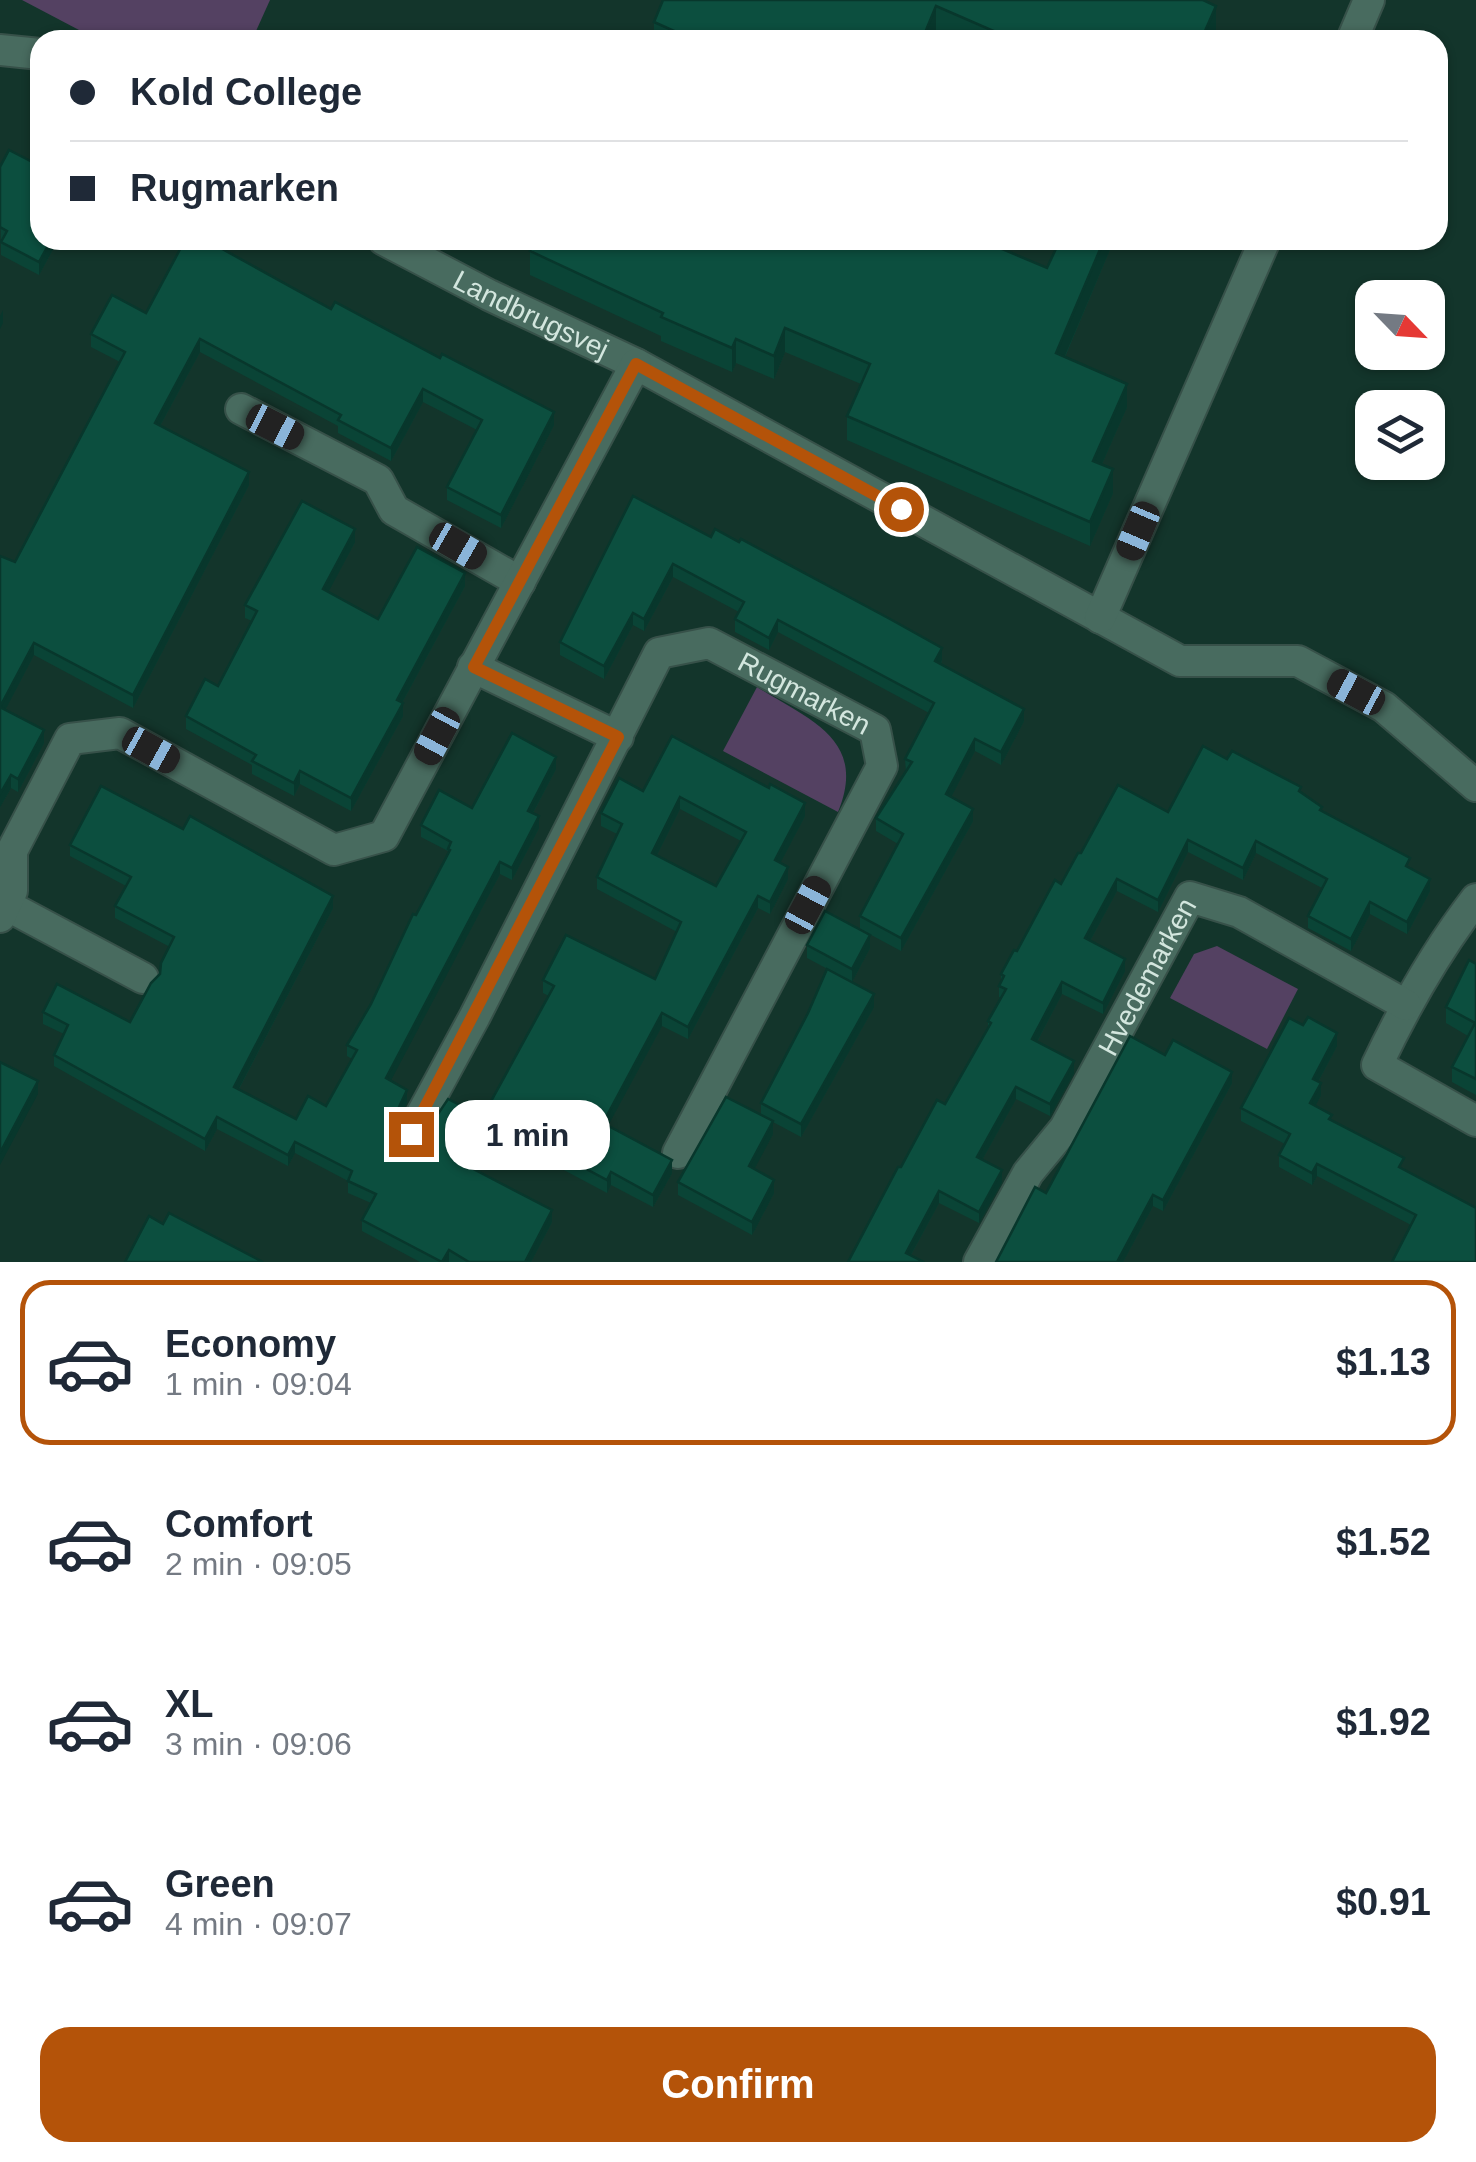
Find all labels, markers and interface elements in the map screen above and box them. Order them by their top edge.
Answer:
text: Kold College [130,71,362,113]
text: Rugmarken [130,167,339,209]
street label: Landbrugsvej [448,264,614,365]
north arrow [1355,280,1445,370]
map controls [1355,280,1445,480]
button: layers [1355,390,1445,480]
car [241,400,309,454]
route start [879,487,924,532]
car [1112,498,1164,564]
car [425,518,491,574]
street label: Rugmarken [733,646,876,740]
car [1322,665,1390,719]
car [410,702,464,770]
car [117,722,185,778]
car [781,871,835,939]
street label: Hvedemarken [1092,893,1202,1061]
callout: 1 min [446,1099,611,1169]
route end [389,1112,434,1157]
text: 1 min [486,1117,569,1153]
icon: car [45,1318,135,1408]
text: Economy [165,1323,336,1365]
text: $1.13 [1336,1341,1431,1383]
text: 1 min · 09:04 [165,1366,352,1402]
icon: car [45,1498,135,1588]
text: Comfort [165,1503,313,1545]
text: $1.52 [1336,1521,1431,1563]
text: 2 min · 09:05 [165,1546,352,1582]
icon: car [45,1678,135,1768]
text: XL [165,1683,214,1725]
text: $1.92 [1336,1701,1431,1743]
text: 3 min · 09:06 [165,1726,352,1762]
icon: car [45,1858,135,1948]
text: Green [165,1863,275,1905]
text: $0.91 [1336,1881,1431,1923]
text: 4 min · 09:07 [165,1906,352,1942]
button: Confirm [40,2027,1436,2142]

